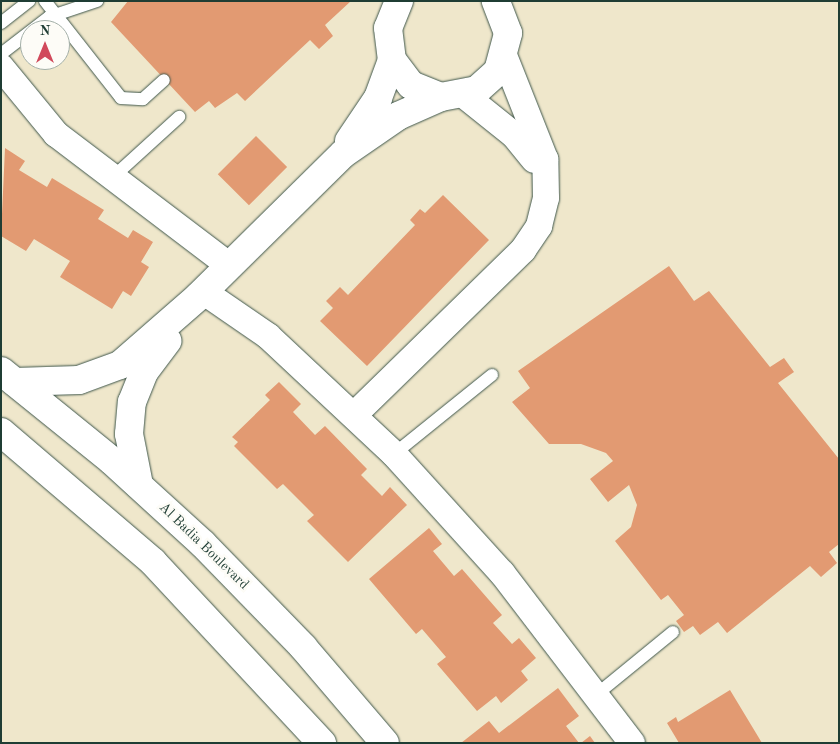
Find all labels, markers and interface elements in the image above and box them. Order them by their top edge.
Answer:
north arrow [20,20,70,70]
text: N [40,24,50,38]
street label: Al Badia Boulevard [156,499,252,593]

